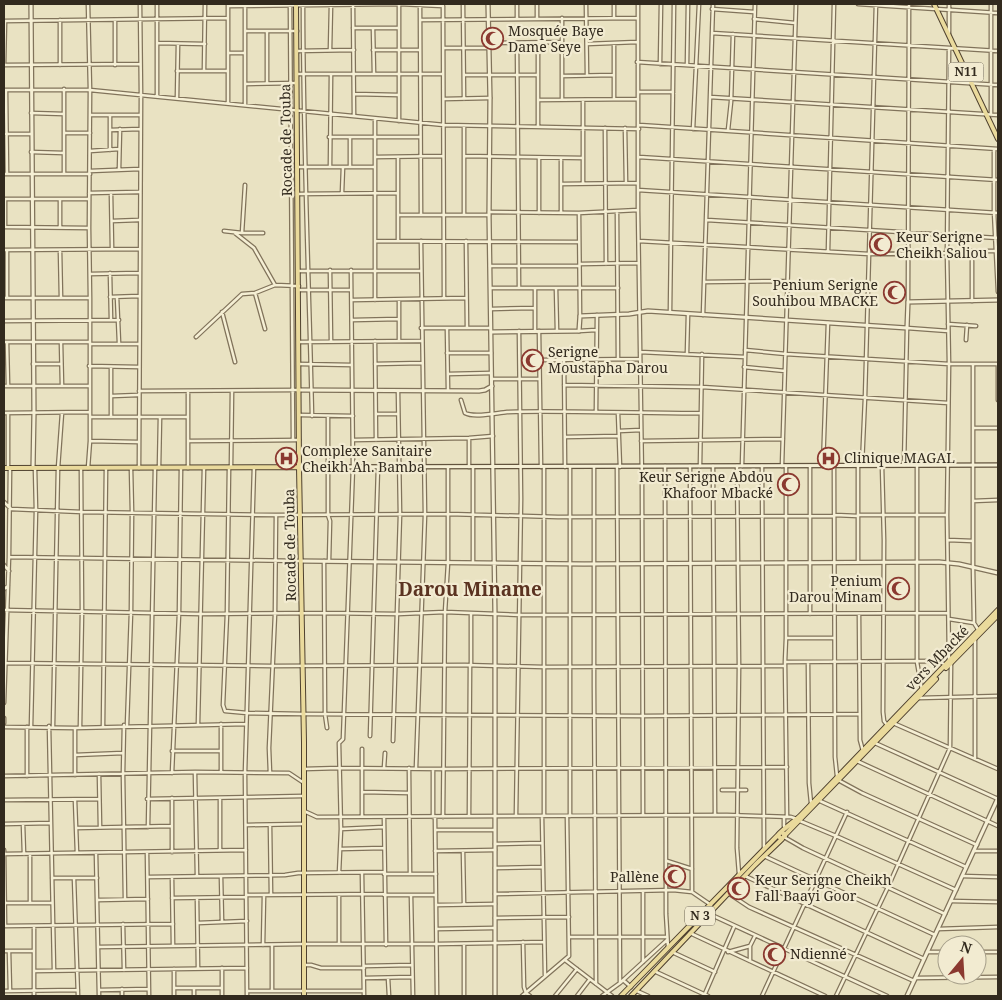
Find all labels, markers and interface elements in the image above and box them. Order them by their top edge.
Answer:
place label: Mosquée Baye Dame Seye [508,21,604,56]
mosque icon: Mosquée Baye Dame Seye [480,27,504,51]
road number: N11 [948,62,984,82]
street label: Rocade de Touba [275,83,296,197]
place label: Keur Serigne Cheikh Saliou [896,227,988,262]
mosque icon: Keur Serigne Cheikh Saliou [868,233,892,257]
place label: Penium Serigne Souhibou MBACKE [752,275,878,310]
mosque icon: Penium Serigne Souhibou MBACKE [882,281,906,305]
place label: Serigne Moustapha Darou [548,342,668,377]
mosque icon: Serigne Moustapha Darou [520,348,544,372]
place label: Complexe Sanitaire Cheikh Ah. Bamba [302,441,432,476]
hospital icon: Clinique MAGAL [816,446,840,470]
hospital icon: Complexe Sanitaire Cheikh Ah. Bamba [274,447,298,471]
place label: Clinique MAGAL [844,448,955,467]
place label: Keur Serigne Abdou Khafoor Mbacké [639,467,773,502]
mosque icon: Keur Serigne Abdou Khafoor Mbacké [777,473,801,497]
street label: Rocade de Touba [279,488,300,602]
place label: Penium Darou Minam [789,571,882,606]
district label: Darou Miname [398,576,542,602]
mosque icon: Penium Darou Minam [886,577,910,601]
street label: vers Mbacké [901,621,973,694]
mosque icon: Pallène [663,865,687,889]
place label: Pallène [610,867,659,886]
place label: Keur Serigne Cheikh Fall Baayi Goor [755,870,892,905]
mosque icon: Keur Serigne Cheikh Fall Baayi Goor [727,876,751,900]
road number: N 3 [685,906,715,926]
north arrow [937,935,987,985]
text: N [958,936,974,958]
mosque icon: Ndienné [762,942,786,966]
place label: Ndienné [790,944,847,963]

